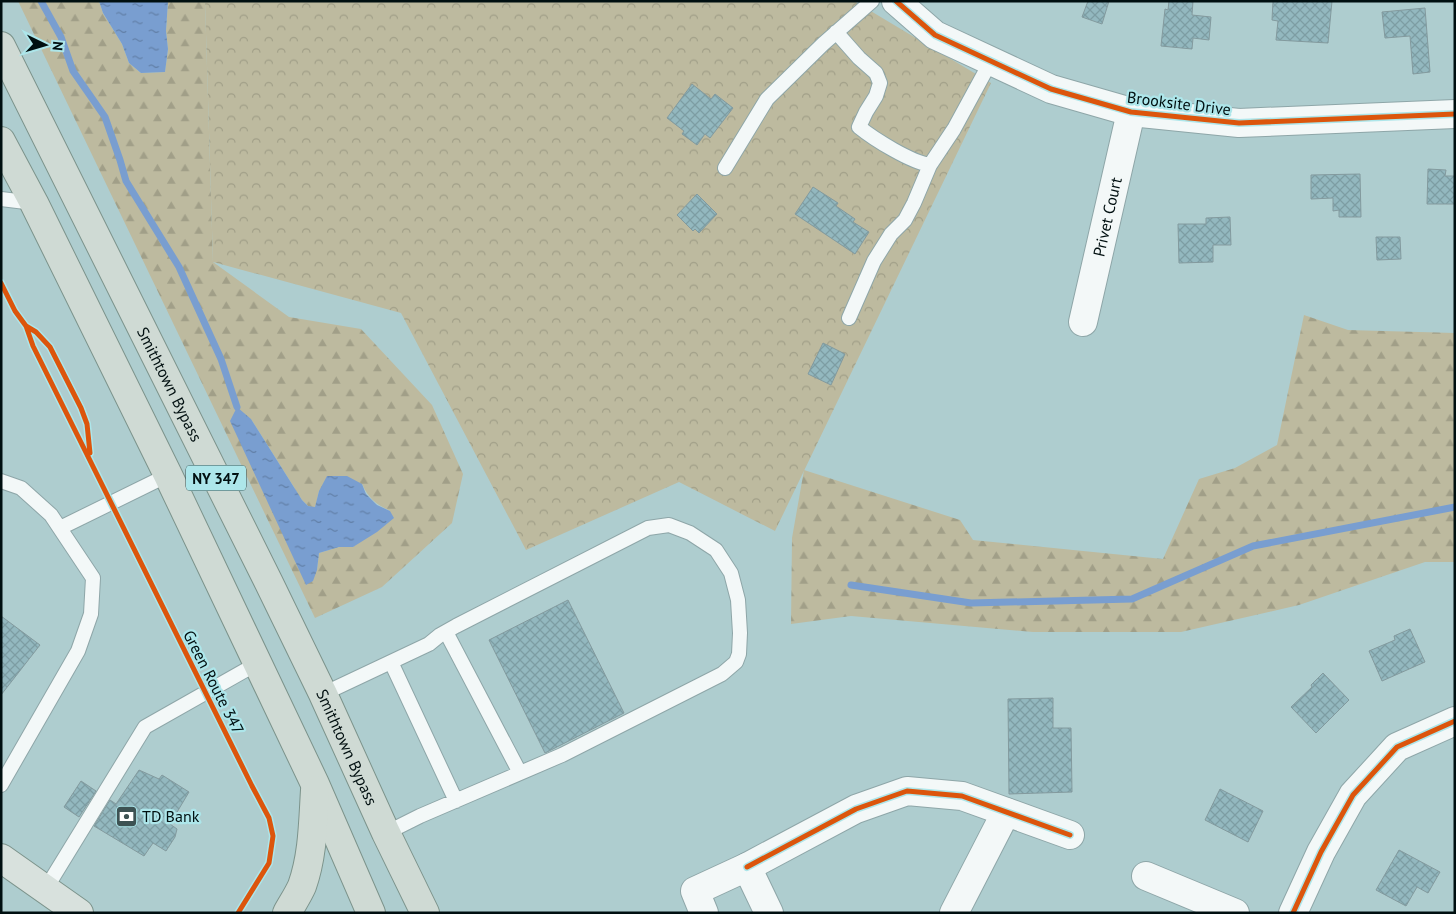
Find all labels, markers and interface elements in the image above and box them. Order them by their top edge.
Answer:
north arrow [20,20,70,70]
text: N [49,41,67,52]
street label: Brooksite Drive [1126,87,1232,119]
street label: Privet Court [1088,175,1126,258]
street label: Smithtown Bypass [133,324,207,445]
road number: NY 347 [186,466,246,490]
street label: Green Route 347 [179,627,249,737]
street label: Smithtown Bypass [312,686,382,809]
bank icon: TD Bank [114,804,138,828]
place label: TD Bank [142,806,200,826]

